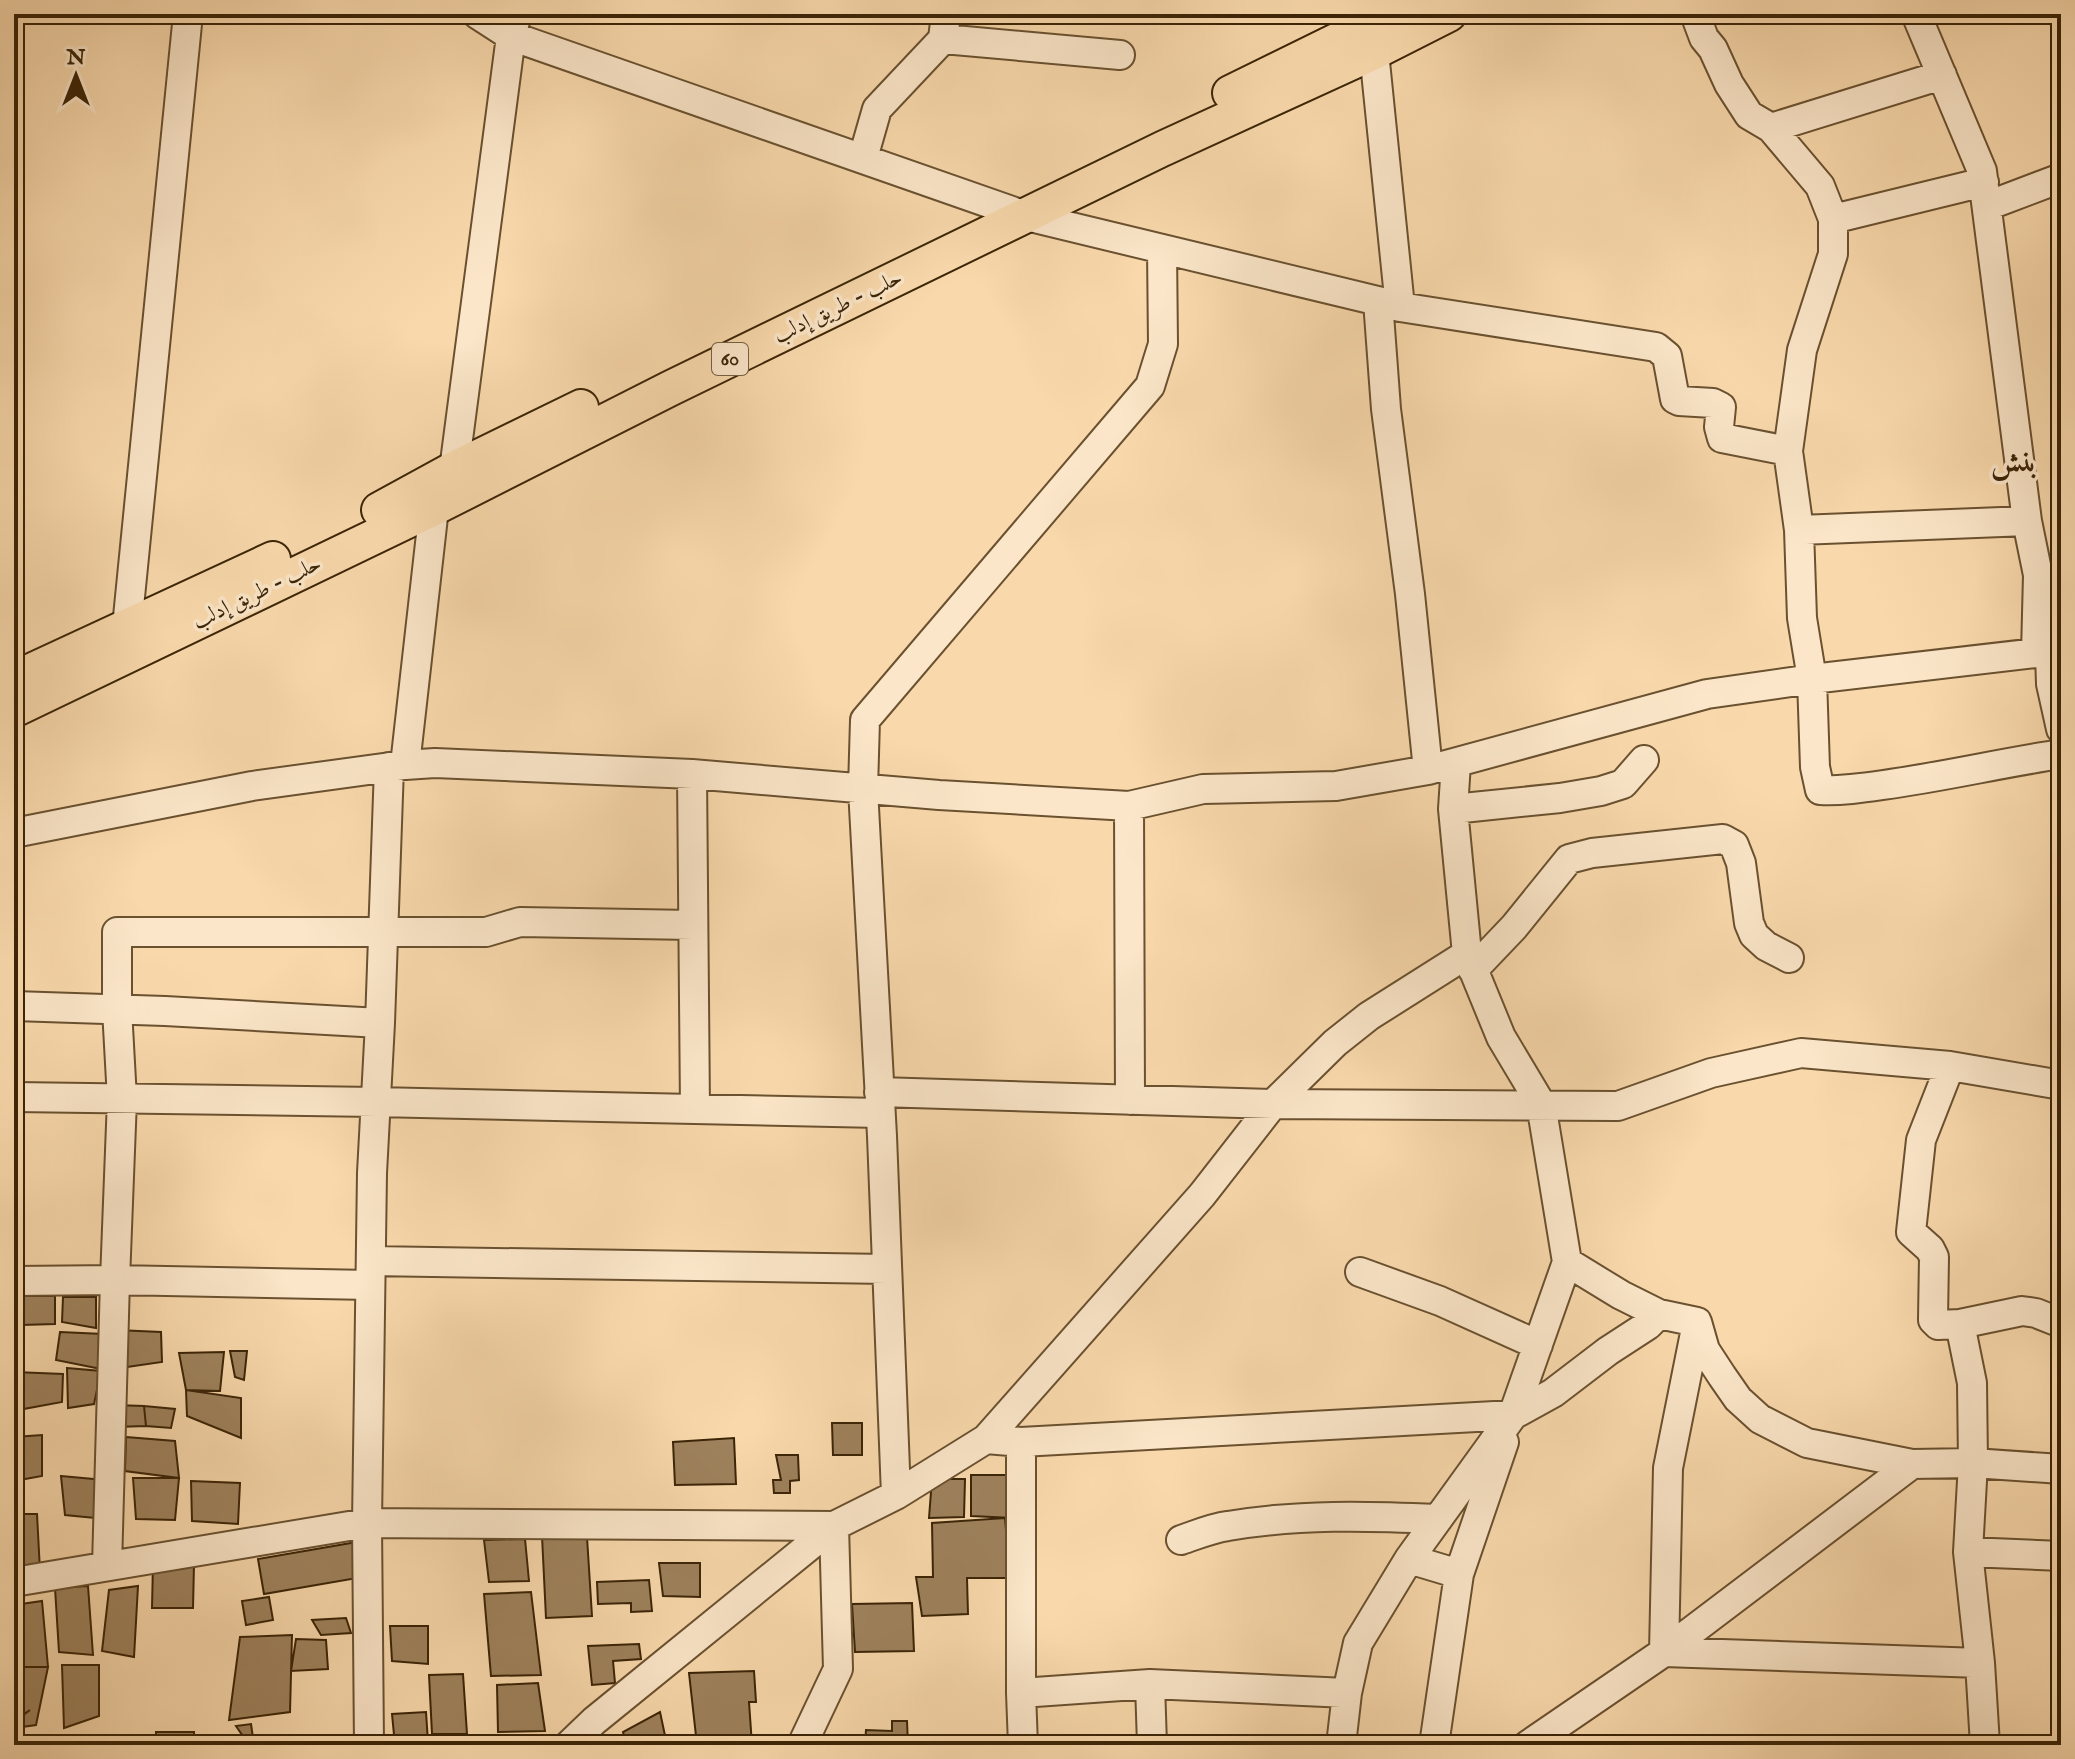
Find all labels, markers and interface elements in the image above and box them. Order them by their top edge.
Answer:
north arrow [36,36,116,116]
text: N [65,44,86,72]
street label: حلب - طريق إدلب [769,264,907,350]
road number: 60 [712,343,748,375]
district label: بنش [1991,444,2037,482]
street label: حلب - طريق إدلب [188,550,326,636]

